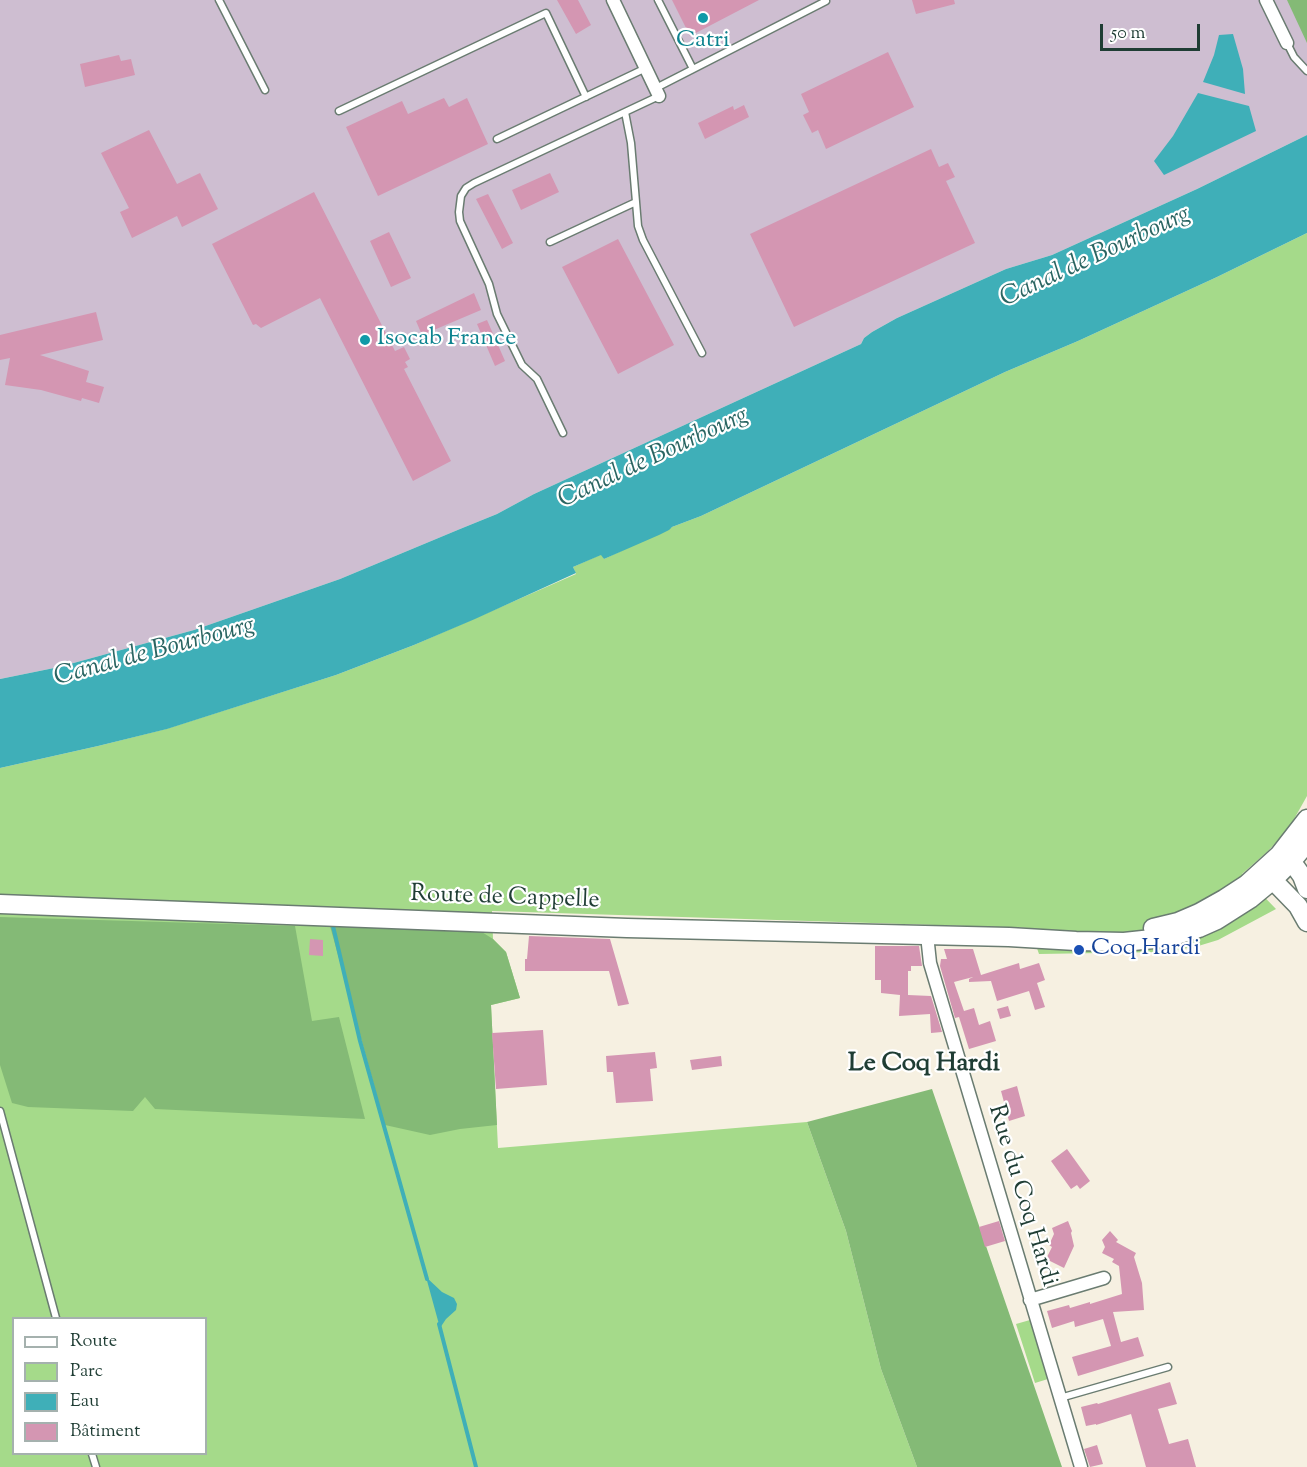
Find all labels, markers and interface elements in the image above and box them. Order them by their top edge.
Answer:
marker: Catri [696,11,710,25]
scale bar [1103,12,1204,50]
text: 50 m [1111,21,1145,47]
place label: Catri [676,28,730,56]
water label: Canal de Bourbourg [996,200,1196,316]
place label: Isocab France [377,326,516,354]
marker: Isocab France [358,333,372,347]
water label: Canal de Bourbourg [554,401,754,517]
water label: Canal de Bourbourg [51,611,259,695]
street label: Route de Cappelle [410,881,600,917]
place label: Coq Hardi [1091,936,1200,964]
marker: Coq Hardi [1072,943,1086,957]
district label: Le Coq Hardi [848,1050,1000,1082]
street label: Rue du Coq Hardi [980,1102,1062,1290]
legend [12,1317,207,1455]
text: Route [70,1329,117,1355]
text: Parc [70,1359,103,1385]
text: Eau [70,1389,99,1415]
text: Bâtiment [70,1419,140,1445]

